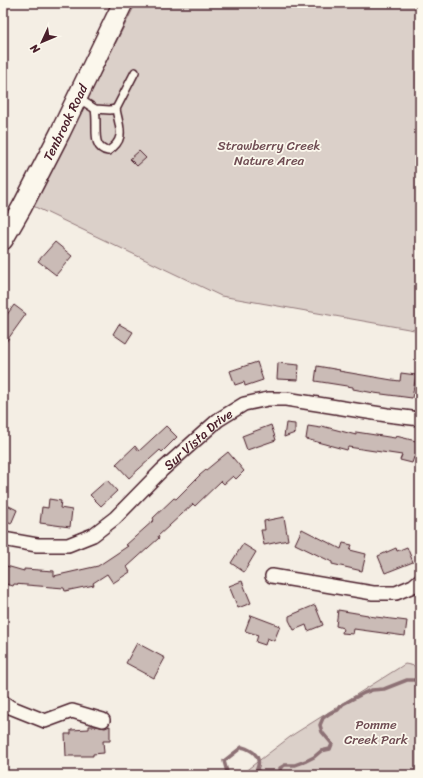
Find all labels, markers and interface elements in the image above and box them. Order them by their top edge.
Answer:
north arrow [22,22,62,62]
text: N [25,39,45,59]
street label: Tenbrook Road [37,79,95,165]
park label: Strawberry Creek Nature Area [218,134,321,172]
street label: Sur Vista Drive [158,402,238,476]
park label: Pomme Creek Park [344,713,408,751]

